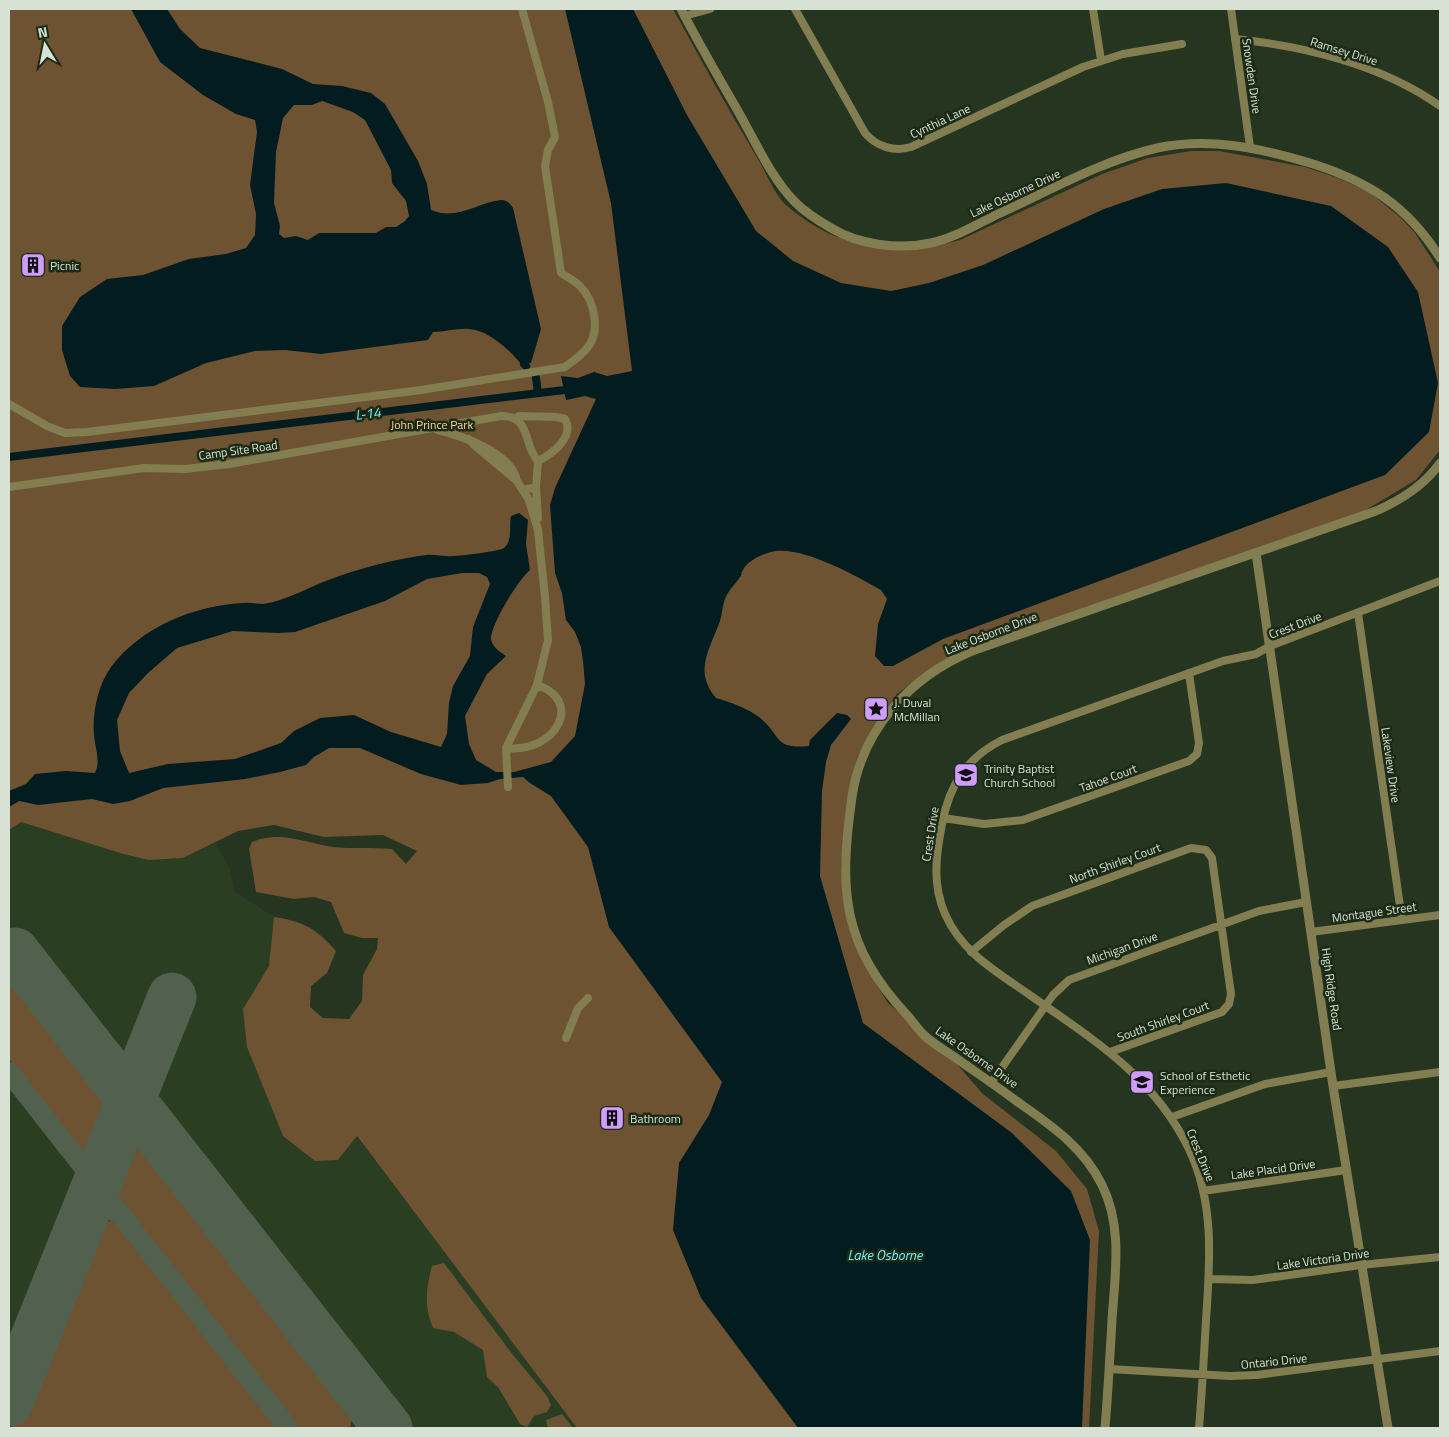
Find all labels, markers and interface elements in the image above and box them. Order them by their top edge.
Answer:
north arrow [20,20,70,70]
text: N [36,21,49,43]
street label: Ramsey Drive [1308,32,1380,70]
street label: Snowden Drive [1237,37,1267,115]
street label: Cynthia Lane [907,99,973,143]
street label: Lake Osborne Drive [967,164,1063,222]
building icon: Picnic [20,252,46,278]
place label: Picnic [50,256,79,275]
water label: L-14 [354,401,382,425]
park label: John Prince Park [391,415,473,434]
street label: Camp Site Road [197,435,279,465]
street label: Crest Drive [1266,606,1324,644]
street label: Lake Osborne Drive [942,607,1040,659]
place label: J. Duval McMillan [894,693,940,726]
place icon: J. Duval McMillan [863,696,889,722]
street label: Lakeview Drive [1376,726,1406,804]
place label: Trinity Baptist Church School [984,759,1055,792]
street label: Tahoe Court [1076,759,1140,797]
school or university icon: Trinity Baptist Church School [953,762,979,788]
street label: Crest Drive [916,805,944,863]
street label: North Shirley Court [1067,837,1164,888]
street label: Montague Street [1331,897,1418,927]
street label: Michigan Drive [1084,926,1160,970]
street label: High Ridge Road [1317,946,1347,1032]
street label: South Shirley Court [1114,995,1213,1046]
street label: Lake Osborne Drive [932,1021,1022,1093]
place label: School of Esthetic Experience [1160,1066,1250,1099]
school or university icon: School of Esthetic Experience [1129,1069,1155,1095]
building icon: Bathroom [599,1105,625,1131]
place label: Bathroom [630,1109,681,1128]
street label: Crest Drive [1182,1126,1220,1184]
street label: Lake Placid Drive [1230,1154,1316,1184]
street label: Lake Victoria Drive [1276,1243,1370,1275]
water label: Lake Osborne [847,1244,924,1265]
street label: Ontario Drive [1240,1348,1308,1374]

